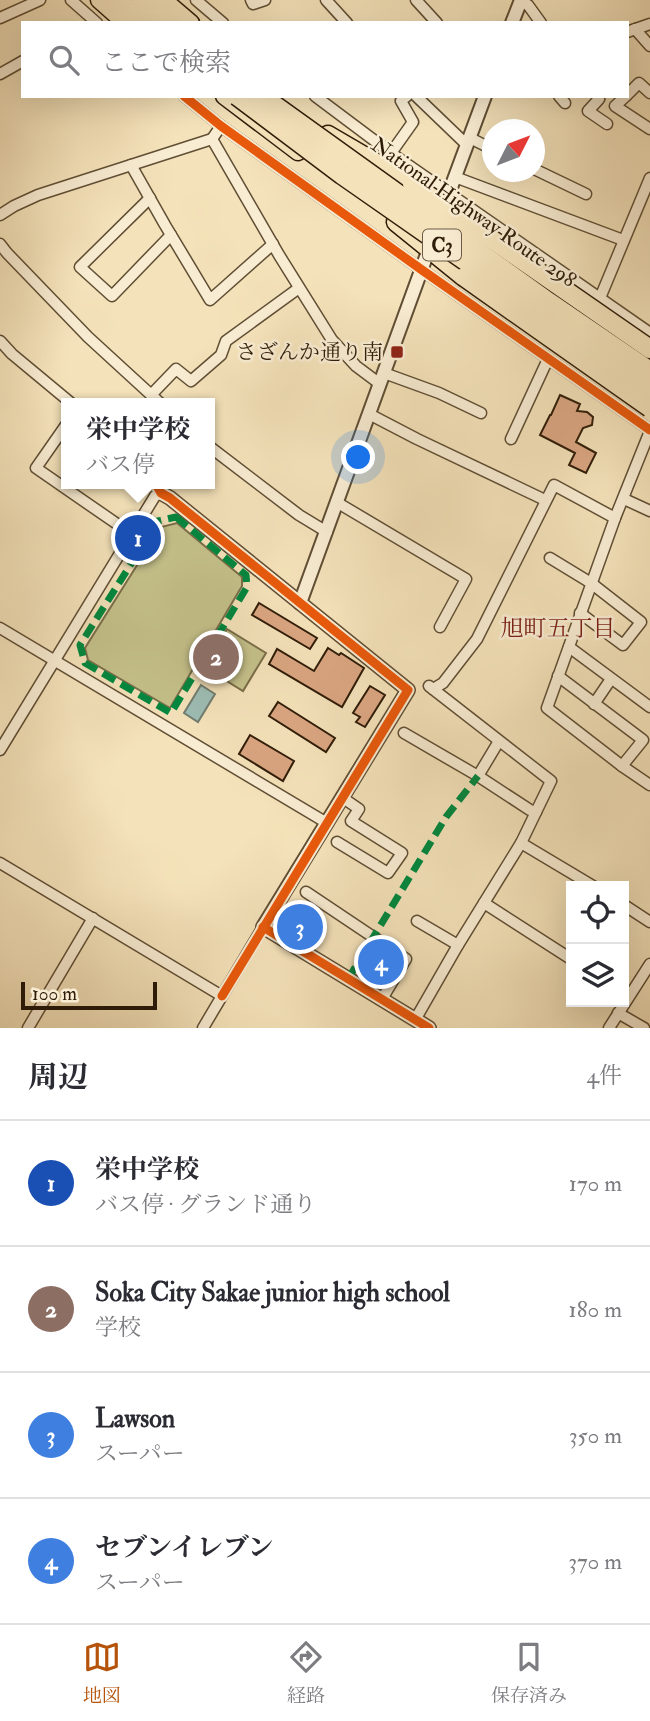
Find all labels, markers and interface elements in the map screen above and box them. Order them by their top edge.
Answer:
search box [21,21,629,98]
icon: search [45,41,83,79]
text: ここで検索 [101,47,231,79]
north arrow [482,119,545,182]
street label: National Highway Route 298 [366,131,582,294]
road number: C3 [423,230,461,260]
place label: さざんか通り南 [236,339,383,366]
marker: さざんか通り南 [389,344,405,360]
popup [61,398,215,489]
text: 栄中学校 [86,414,190,446]
your location [341,440,375,474]
text: バス停 [86,450,155,479]
pin: 1 [115,512,161,564]
district label: 旭町五丁目 [501,614,616,643]
pin: 2 [193,631,239,683]
map controls [566,881,629,1007]
button: locate [566,881,629,944]
pin: 3 [277,901,323,953]
pin: 4 [358,936,404,988]
button: layers [566,944,629,1007]
scale bar [21,979,158,1011]
text: 100 m [32,982,77,1006]
text: 周辺 [28,1059,88,1096]
text: 4件 [587,1061,622,1090]
text: 栄中学校 [95,1154,199,1186]
text: 1 [47,1169,55,1198]
text: 170 m [569,1169,622,1198]
text: バス停 · グランド通り [95,1190,316,1219]
text: Soka City Sakae junior high school [95,1277,450,1309]
text: 2 [45,1295,57,1324]
text: 180 m [569,1295,622,1324]
text: 学校 [95,1313,141,1342]
text: Lawson [95,1403,175,1435]
text: 3 [47,1421,55,1450]
text: 350 m [569,1421,622,1450]
text: スーパー [95,1439,185,1468]
text: セブンイレブン [95,1532,274,1564]
text: 4 [45,1547,57,1576]
text: 370 m [568,1547,622,1576]
text: スーパー [95,1568,185,1597]
tab: 地図 [83,1638,121,1708]
tab: 経路 [287,1638,325,1708]
tab: 保存済み [491,1638,567,1708]

